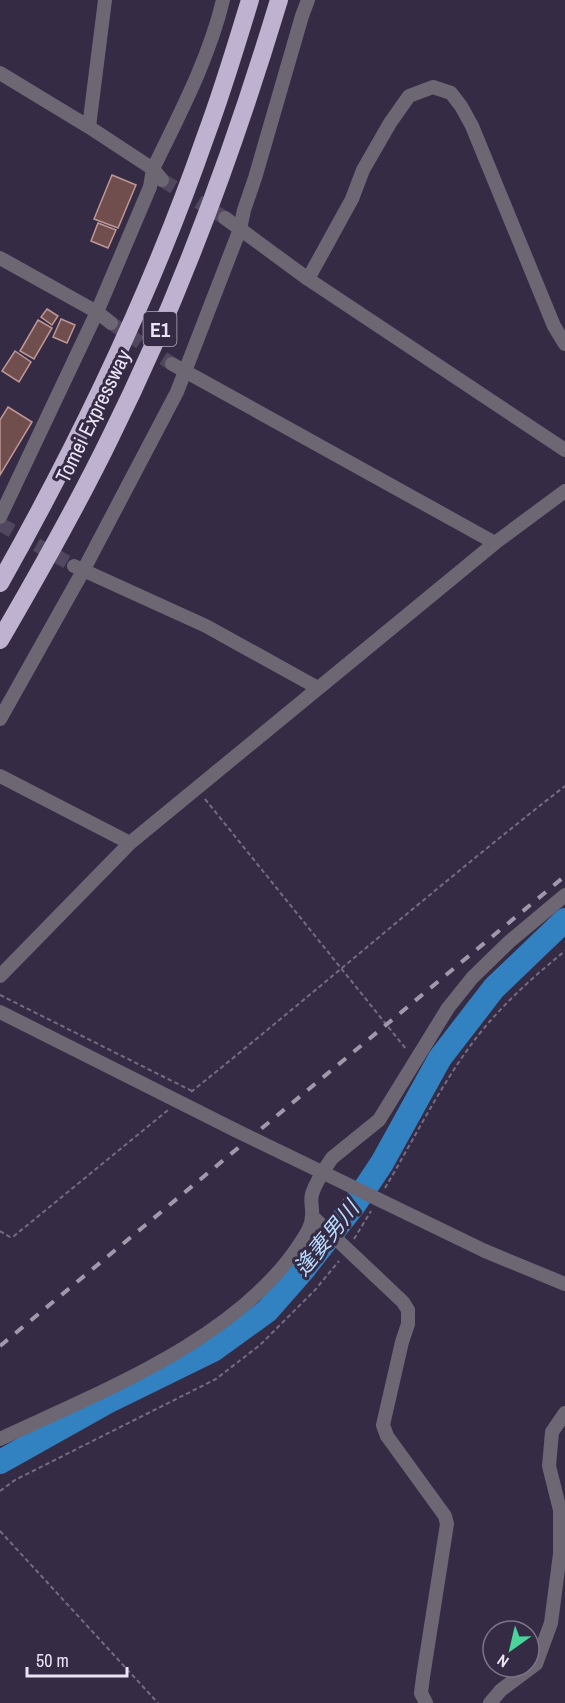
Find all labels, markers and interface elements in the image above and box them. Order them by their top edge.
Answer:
road number: E1 [144,312,176,346]
street label: Tomei Expressway [48,344,138,487]
water label: 逢妻男川 [287,1193,367,1282]
north arrow [481,1619,541,1679]
scale bar [27,1640,128,1678]
text: 50 m [36,1648,69,1673]
text: N [493,1650,513,1673]

